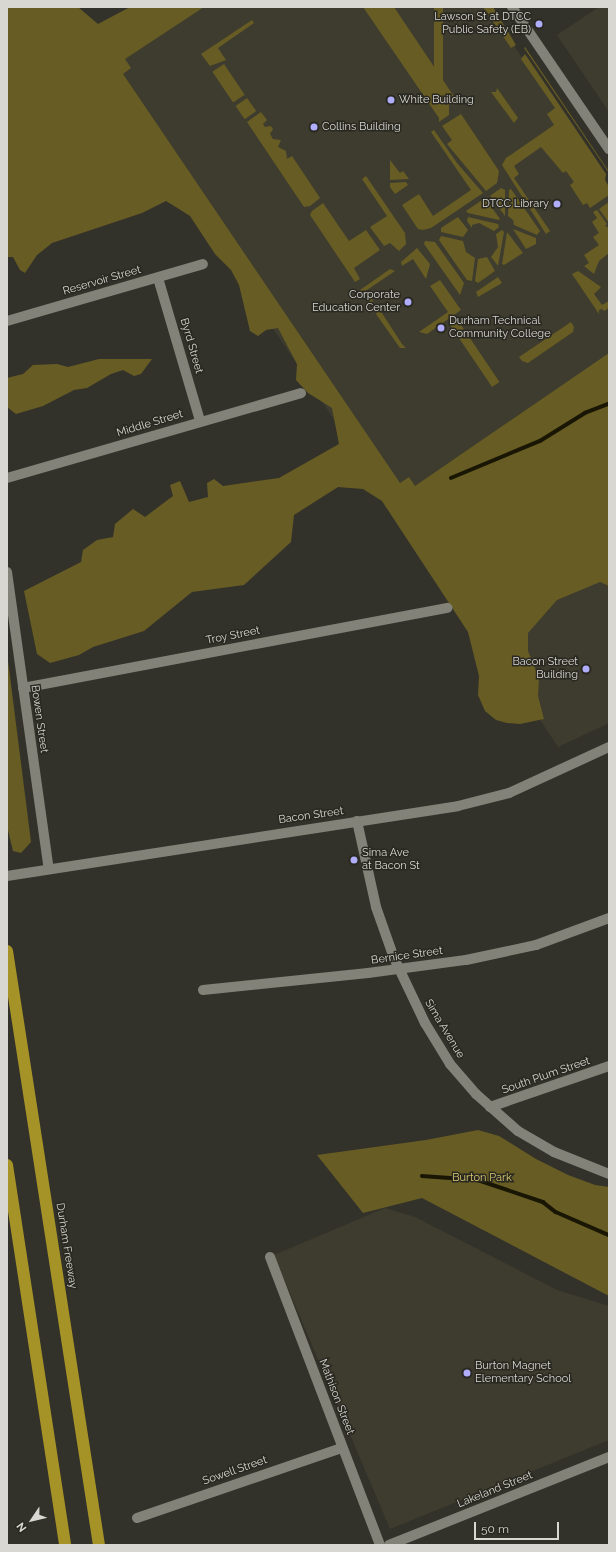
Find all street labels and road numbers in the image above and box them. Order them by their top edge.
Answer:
street label: Reservoir Street [61,264,143,298]
street label: Byrd Street [177,317,205,375]
street label: Middle Street [115,408,185,440]
street label: Troy Street [205,624,261,648]
street label: Bowen Street [28,684,50,754]
street label: Bacon Street [278,805,344,827]
street label: Bernice Street [370,944,444,968]
street label: Sima Avenue [421,997,467,1061]
street label: South Plum Street [500,1055,592,1097]
street label: Durham Freeway [53,1202,79,1290]
street label: Mathison Street [316,1357,356,1437]
street label: Sowell Street [201,1454,269,1488]
street label: Lakeland Street [455,1469,535,1511]

